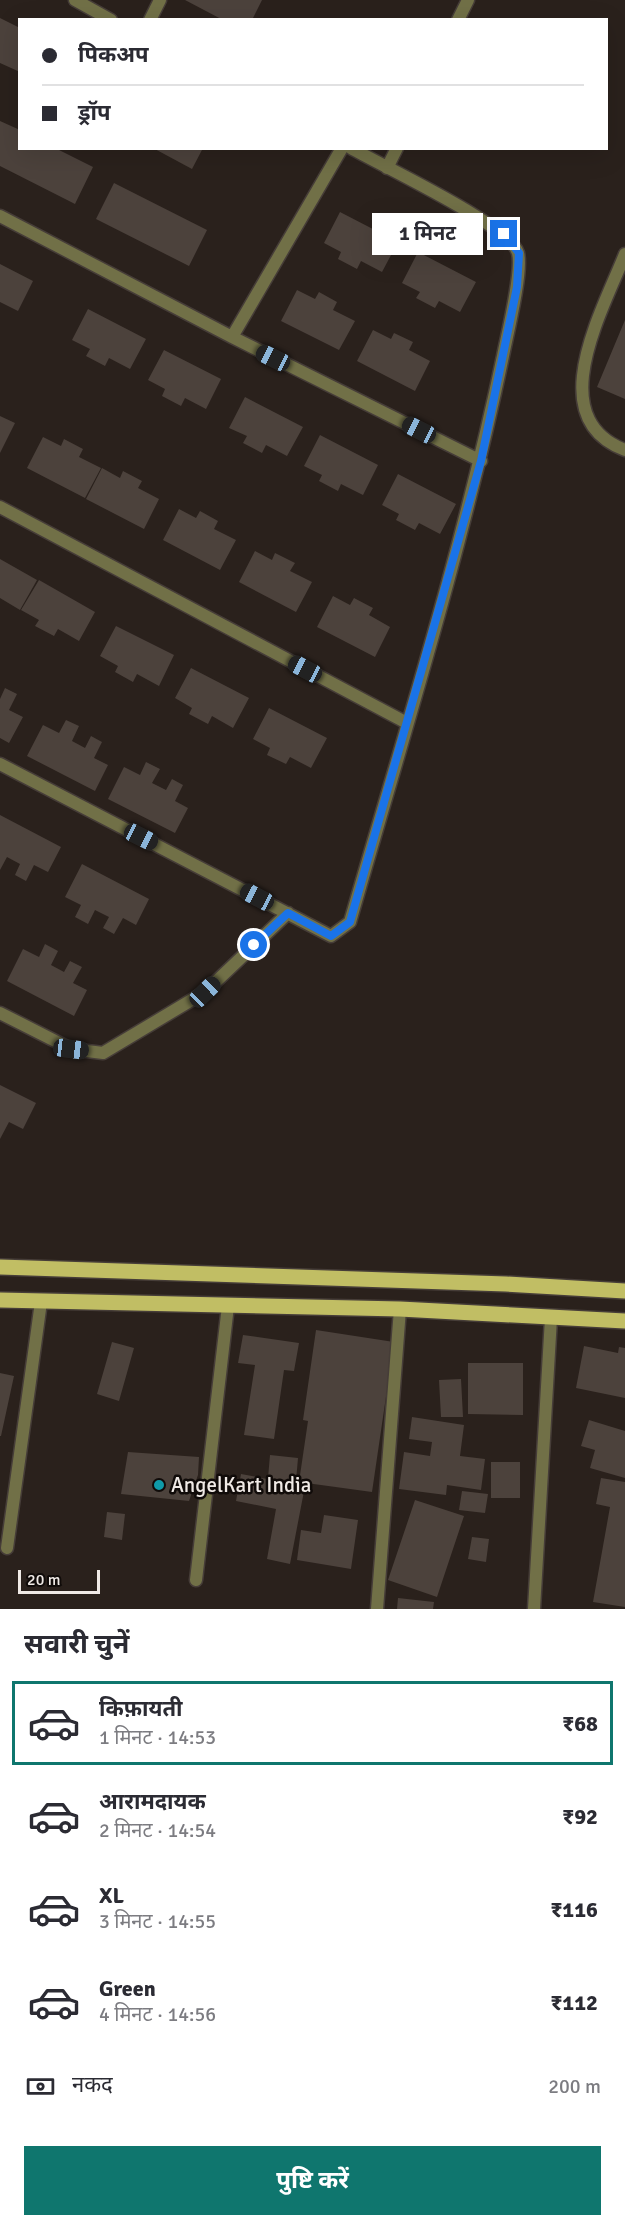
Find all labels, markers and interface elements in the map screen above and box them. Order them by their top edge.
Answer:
text: पिकअप [78,41,149,68]
text: ड्रॉप [78,99,111,126]
callout: 1 मिनट [372,213,483,255]
route end [490,220,517,247]
text: 1 मिनट [399,221,456,246]
car [253,342,293,374]
car [399,414,439,446]
car [285,653,325,685]
car [121,821,161,853]
car [237,881,277,913]
route start [240,931,267,958]
car [186,973,224,1011]
car [52,1038,90,1060]
place label: AngelKart India [171,1472,311,1498]
marker: AngelKart India [152,1478,166,1492]
scale bar [18,1567,100,1594]
text: 20 m [27,1570,61,1590]
text: सवारी चुनें [24,1628,129,1661]
text: किफ़ायती [99,1695,183,1722]
icon: car [27,1696,81,1750]
text: ₹68 [562,1710,598,1737]
text: 1 मिनट · 14:53 [99,1725,216,1750]
text: आरामदायक [99,1788,206,1815]
icon: car [27,1789,81,1843]
text: ₹92 [562,1803,598,1830]
text: 2 मिनट · 14:54 [99,1818,216,1843]
icon: car [27,1882,81,1936]
text: XL [99,1882,124,1909]
text: ₹116 [550,1896,598,1923]
text: 3 मिनट · 14:55 [99,1909,216,1934]
icon: car [27,1975,81,2029]
text: Green [99,1975,156,2002]
text: ₹112 [550,1989,598,2016]
text: 4 मिनट · 14:56 [99,2002,216,2027]
icon: cash [24,2070,57,2103]
text: नकद [72,2071,113,2098]
text: 200 m [548,2074,601,2099]
button: पुष्टि करें [24,2146,601,2215]

